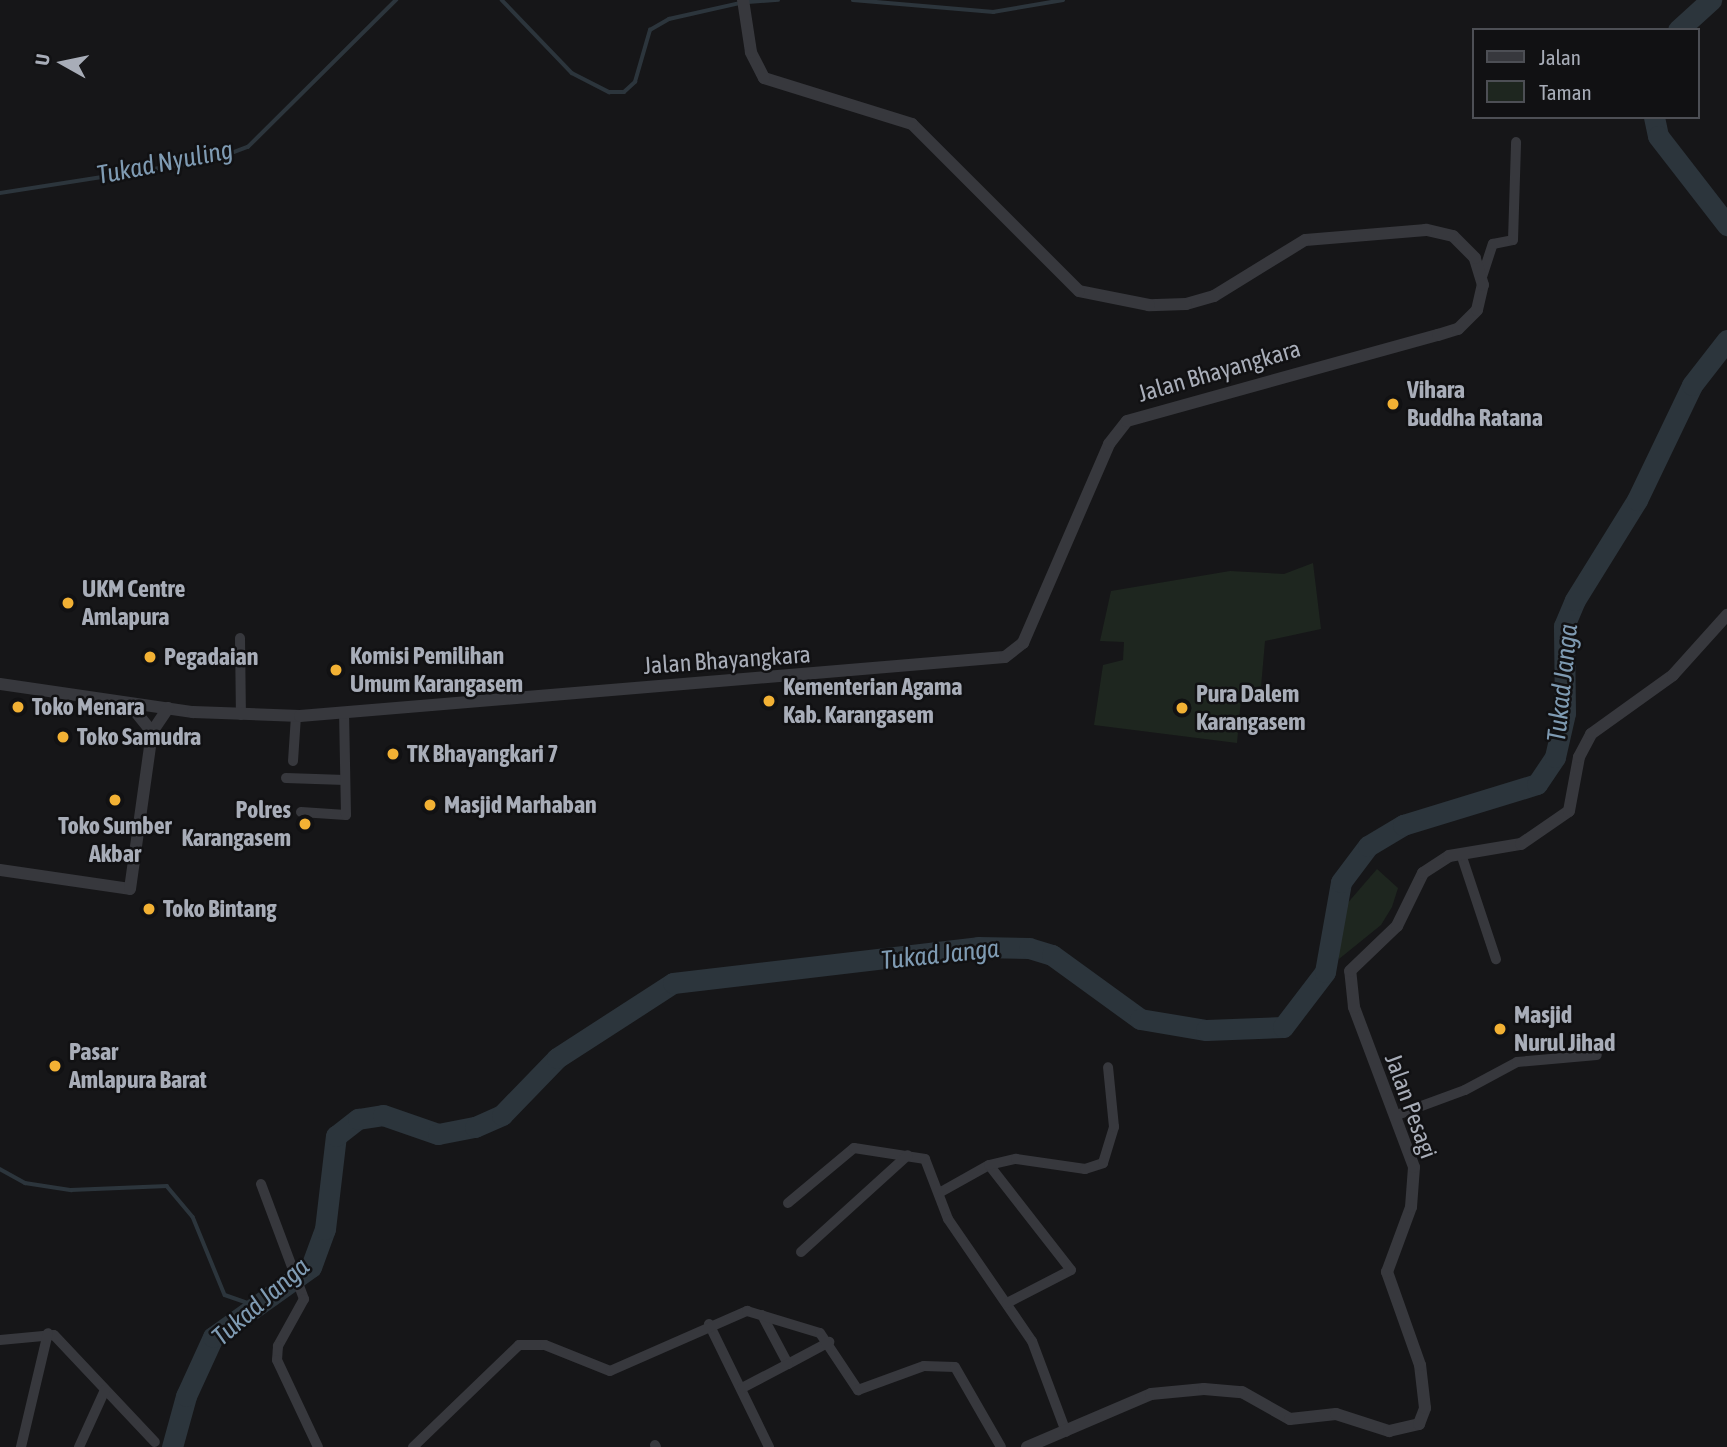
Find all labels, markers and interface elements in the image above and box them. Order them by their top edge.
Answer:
north arrow [28,28,98,98]
legend [1472,28,1699,119]
text: Jalan [1539,45,1581,69]
text: U [31,52,54,67]
text: Taman [1539,80,1592,104]
water label: Tukad Nyuling [94,135,236,191]
street label: Jalan Bhayangkara [1134,334,1304,408]
place label: Vihara Buddha Ratana [1407,376,1543,432]
marker: Vihara Buddha Ratana [1385,396,1401,412]
place label: UKM Centre Amlapura [82,575,186,631]
marker: UKM Centre Amlapura [60,595,76,611]
water label: Tukad Janga [1541,622,1585,744]
street label: Jalan Bhayangkara [642,640,812,680]
place label: Komisi Pemilihan Umum Karangasem [350,642,523,698]
place label: Pegadaian [164,643,258,671]
marker: Pegadaian [142,649,158,665]
marker: Komisi Pemilihan Umum Karangasem [328,662,344,678]
place label: Kementerian Agama Kab. Karangasem [783,673,962,729]
place label: Pura Dalem Karangasem [1196,680,1305,736]
place label: Toko Menara [32,693,145,721]
marker: Kementerian Agama Kab. Karangasem [761,693,777,709]
marker: Toko Menara [10,699,26,715]
marker: Pura Dalem Karangasem [1174,700,1190,716]
place label: Toko Samudra [77,723,201,751]
marker: Toko Samudra [55,729,71,745]
place label: TK Bhayangkari 7 [407,740,558,768]
marker: TK Bhayangkari 7 [385,746,401,762]
place label: Masjid Marhaban [444,791,597,819]
marker: Toko Sumber Akbar [107,792,123,808]
place label: Polres Karangasem [182,796,291,852]
marker: Masjid Marhaban [422,797,438,813]
place label: Toko Sumber Akbar [58,812,172,868]
marker: Polres Karangasem [297,816,313,832]
place label: Toko Bintang [163,895,277,923]
marker: Toko Bintang [141,901,157,917]
water label: Tukad Janga [879,933,1001,977]
place label: Masjid Nurul Jihad [1514,1001,1615,1057]
marker: Masjid Nurul Jihad [1492,1021,1508,1037]
place label: Pasar Amlapura Barat [69,1038,207,1094]
street label: Jalan Pesagi [1379,1050,1443,1162]
marker: Pasar Amlapura Barat [47,1058,63,1074]
water label: Tukad Janga [206,1251,316,1353]

